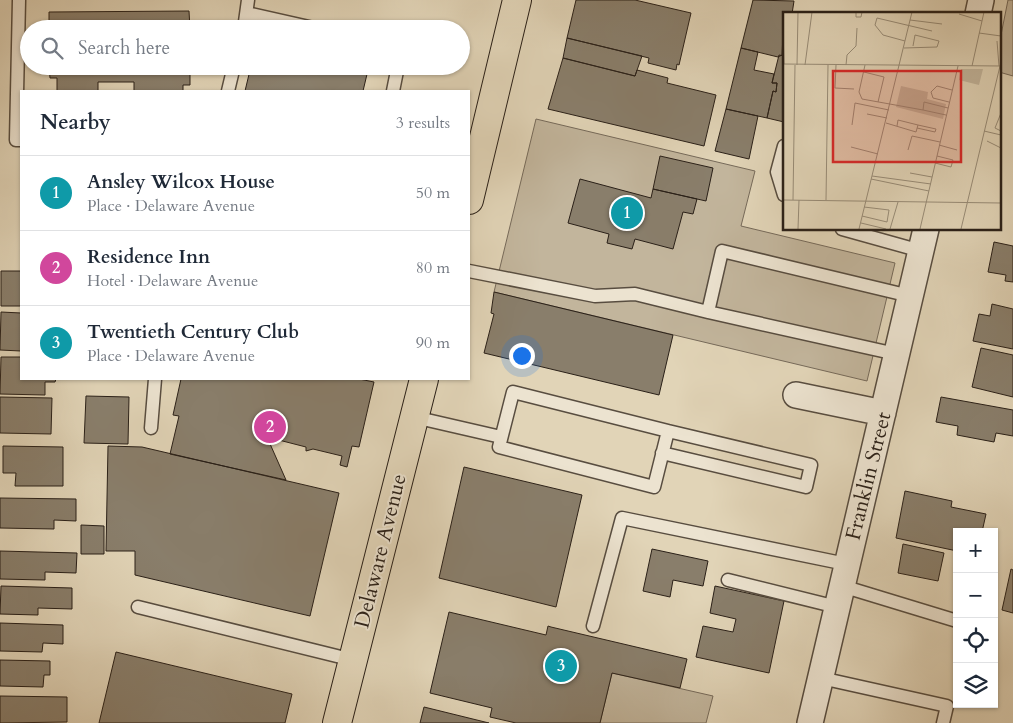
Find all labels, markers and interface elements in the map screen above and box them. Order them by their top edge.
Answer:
inset map [783,12,1000,230]
search box [20,20,470,75]
icon: search [38,34,66,62]
text: Search here [78,35,170,61]
text: Nearby [40,108,111,137]
text: 3 results [396,112,450,134]
text: Ansley Wilcox House [87,169,275,195]
text: 1 [52,182,60,204]
text: 50 m [416,182,450,204]
pin: 1 [611,194,643,232]
text: Place · Delaware Avenue [87,195,255,217]
text: Residence Inn [87,244,210,270]
text: 2 [52,257,60,279]
text: 80 m [416,257,450,279]
text: Hotel · Delaware Avenue [87,270,258,292]
text: Twentieth Century Club [87,319,299,345]
text: 3 [52,332,60,354]
text: 90 m [416,332,450,354]
your location [509,343,535,369]
text: Place · Delaware Avenue [87,345,255,367]
pin: 2 [254,408,286,446]
street label: Franklin Street [839,409,899,543]
street label: Delaware Avenue [347,471,414,631]
map controls [953,528,998,708]
button: + [953,528,998,573]
button: − [953,573,998,618]
button: locate [953,618,998,663]
pin: 3 [545,647,577,685]
button: layers [953,663,998,708]

